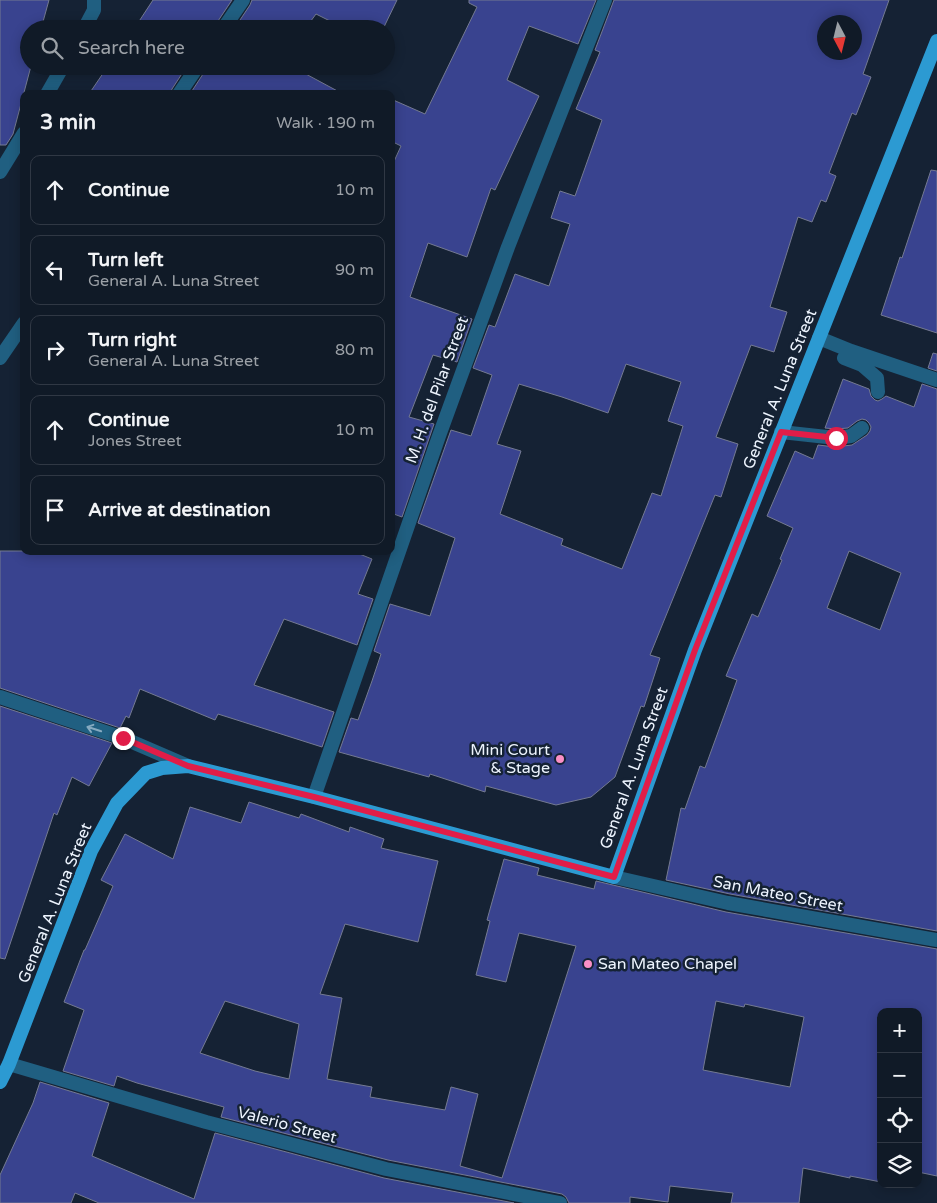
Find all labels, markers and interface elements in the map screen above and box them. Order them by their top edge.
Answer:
north arrow [817,15,862,60]
search box [20,20,395,75]
icon: search [38,34,66,62]
text: Search here [78,37,185,59]
text: 3 min [40,110,96,135]
text: Walk · 190 m [276,113,375,133]
icon: ahead [41,176,69,204]
text: Continue [88,179,170,201]
text: 10 m [335,180,374,200]
text: Turn left [88,249,164,271]
icon: left [41,256,69,284]
text: 90 m [335,260,374,280]
text: General A. Luna Street [88,271,259,291]
street label: General A. Luna Street [739,306,821,472]
street label: M. H. del Pilar Street [401,314,473,466]
text: Turn right [88,329,176,351]
icon: right [41,336,69,364]
text: 80 m [335,340,374,360]
text: General A. Luna Street [88,351,259,371]
text: Continue [88,409,170,431]
icon: ahead [41,416,69,444]
text: 10 m [335,420,374,440]
route start [825,427,848,450]
text: Jones Street [88,431,182,451]
icon: arrive [41,496,69,524]
text: Arrive at destination [88,499,271,521]
street label: General A. Luna Street [595,684,673,852]
one-way arrow [87,724,103,733]
route end [112,727,135,750]
place label: Mini Court & Stage [470,740,550,778]
marker: Mini Court & Stage [554,753,566,765]
street label: General A. Luna Street [14,820,96,986]
street label: San Mateo Street [711,872,845,916]
place label: San Mateo Chapel [598,954,737,974]
marker: San Mateo Chapel [582,958,594,970]
map controls [877,1008,922,1188]
button: + [877,1008,922,1053]
button: − [877,1053,922,1098]
button: locate [877,1098,922,1143]
street label: Valerio Street [235,1102,339,1148]
button: layers [877,1143,922,1188]

